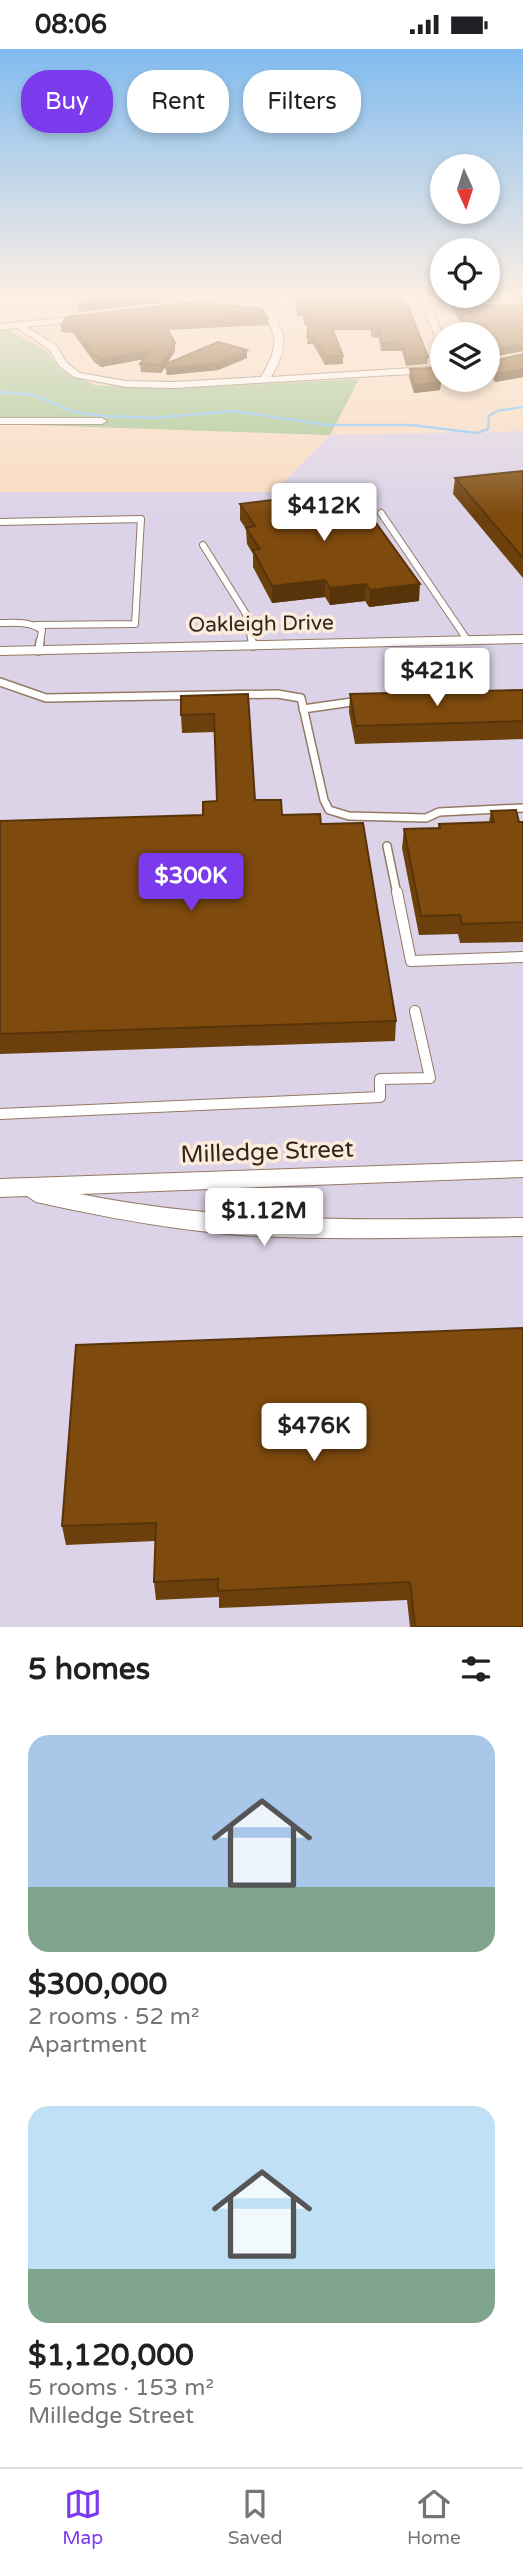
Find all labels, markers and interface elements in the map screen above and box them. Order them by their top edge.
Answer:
text: 08:06 [35,9,107,40]
chip: Buy [21,70,113,133]
chip: Rent [127,70,229,133]
chip: Filters [243,70,361,133]
north arrow [430,154,500,224]
map controls [430,154,500,392]
button: locate [430,238,500,308]
button: layers [430,322,500,392]
pin: $412K [275,483,373,543]
text: $412K [288,492,360,520]
street label: Oakleigh Drive [188,610,334,638]
pin: $421K [388,649,486,708]
text: $421K [401,657,473,685]
pin: $300K [142,853,240,913]
text: $300K [155,862,227,890]
street label: Milledge Street [180,1134,354,1170]
pin: $1.12M [207,1189,321,1248]
text: $1.12M [221,1197,307,1225]
pin: $476K [265,1403,363,1463]
text: $476K [278,1412,350,1440]
icon: filters [457,1650,495,1688]
text: 5 homes [28,1651,150,1688]
icon: home [199,1780,325,1906]
text: $300,000 [28,1966,167,2003]
text: 2 rooms · 52 m² [28,2003,199,2031]
text: Apartment [28,2031,147,2059]
icon: home [199,2151,325,2277]
text: $1,120,000 [28,2337,194,2374]
text: 5 rooms · 153 m² [28,2374,214,2402]
text: Milledge Street [28,2402,194,2430]
tab: Map [62,2485,103,2549]
tab: Saved [228,2485,283,2549]
tab: Home [407,2485,461,2549]

